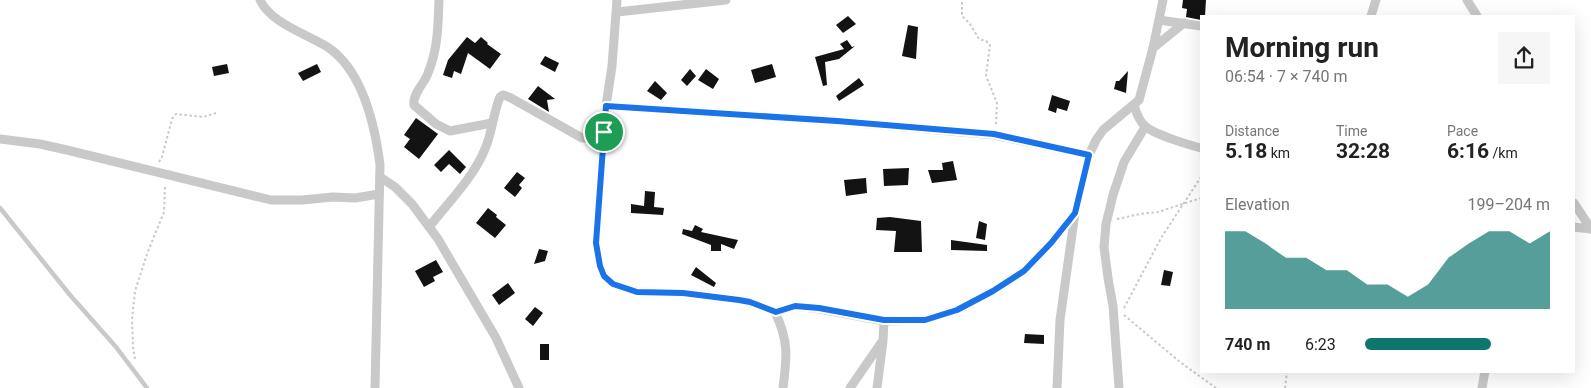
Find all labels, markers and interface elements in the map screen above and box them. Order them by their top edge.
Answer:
text: Morning run [1225,31,1379,64]
button: share [1498,32,1550,84]
text: 06:54 · 7 × 740 m [1225,67,1347,86]
pin [583,111,625,153]
icon: arrive [590,118,618,146]
text: Distance [1225,123,1280,139]
text: Time [1336,123,1367,139]
text: Pace [1447,123,1478,139]
text: 5.18 [1225,139,1267,163]
text: 32:28 [1336,139,1390,163]
text: 6:16 [1447,139,1489,163]
text: km [1267,145,1290,161]
text: /km [1489,145,1518,161]
text: Elevation [1225,195,1290,214]
text: 199–204 m [1468,195,1550,214]
text: 740 m [1225,335,1270,354]
text: 6:23 [1305,335,1336,354]

